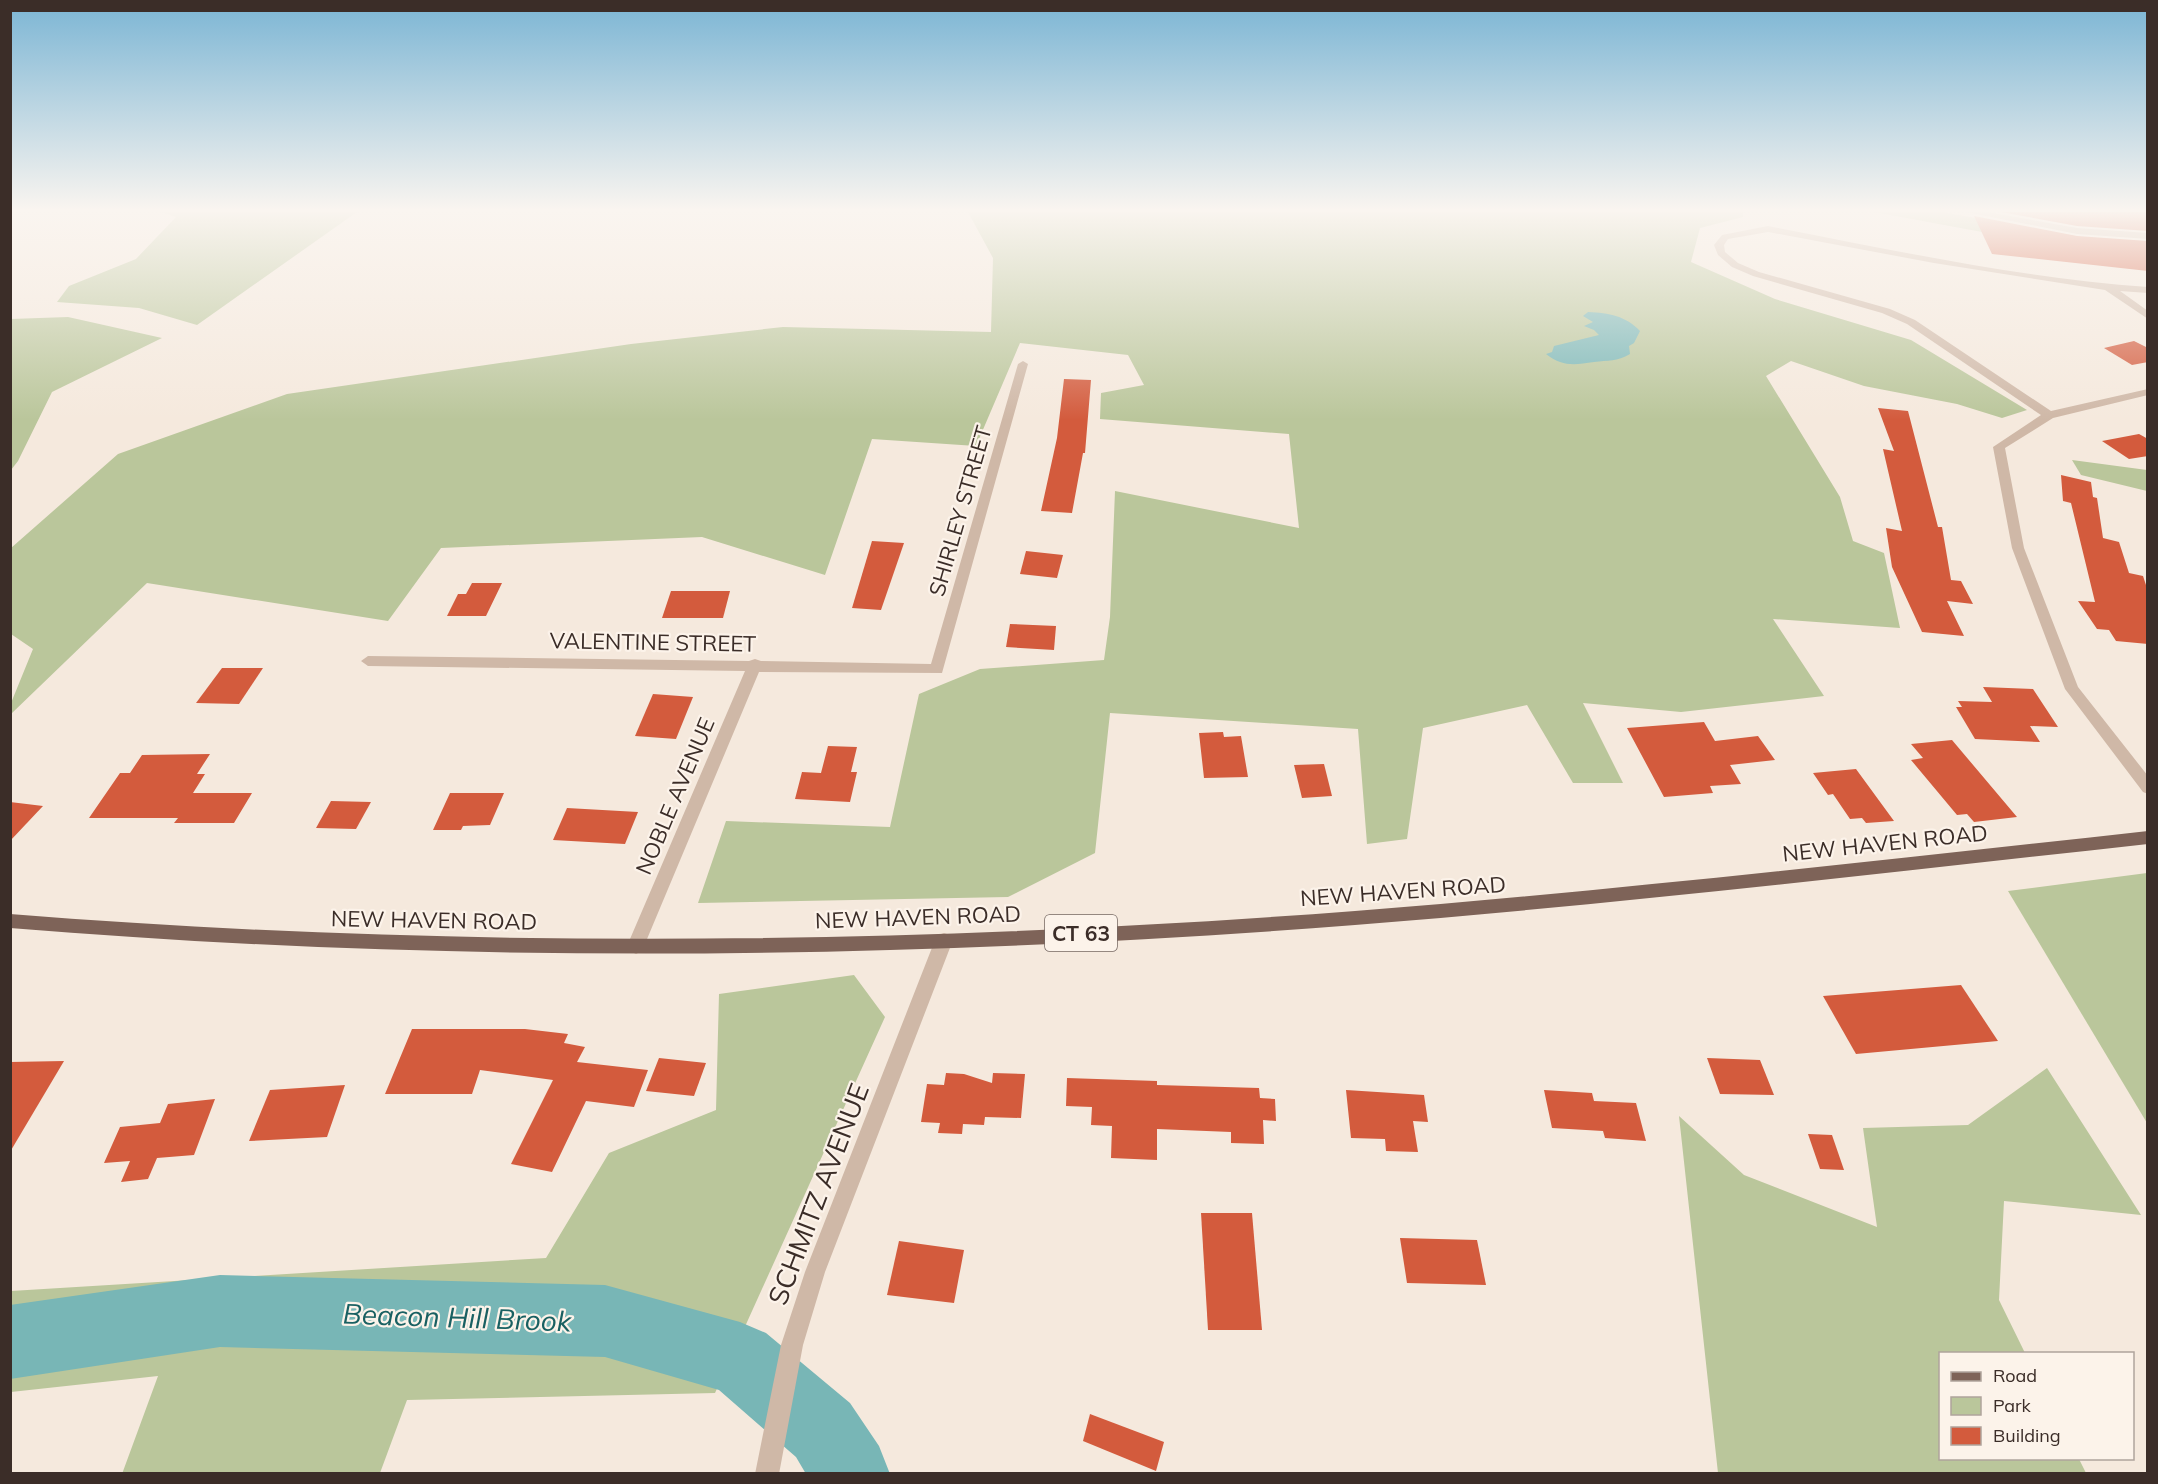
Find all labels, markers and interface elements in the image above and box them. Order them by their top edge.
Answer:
street label: SHIRLEY STREET [922,422,998,600]
street label: VALENTINE STREET [549,626,757,658]
street label: NOBLE AVENUE [629,713,721,879]
street label: NEW HAVEN ROAD [1781,818,1989,868]
street label: NEW HAVEN ROAD [1299,870,1507,912]
street label: NEW HAVEN ROAD [814,899,1022,935]
street label: NEW HAVEN ROAD [331,904,537,936]
road number: CT 63 [1045,915,1117,951]
street label: SCHMITZ AVENUE [760,1079,876,1309]
water label: Beacon Hill Brook [342,1296,573,1339]
legend [1939,1352,2134,1460]
text: Road [1993,1364,2037,1387]
text: Park [1993,1394,2032,1417]
text: Building [1993,1424,2061,1447]

